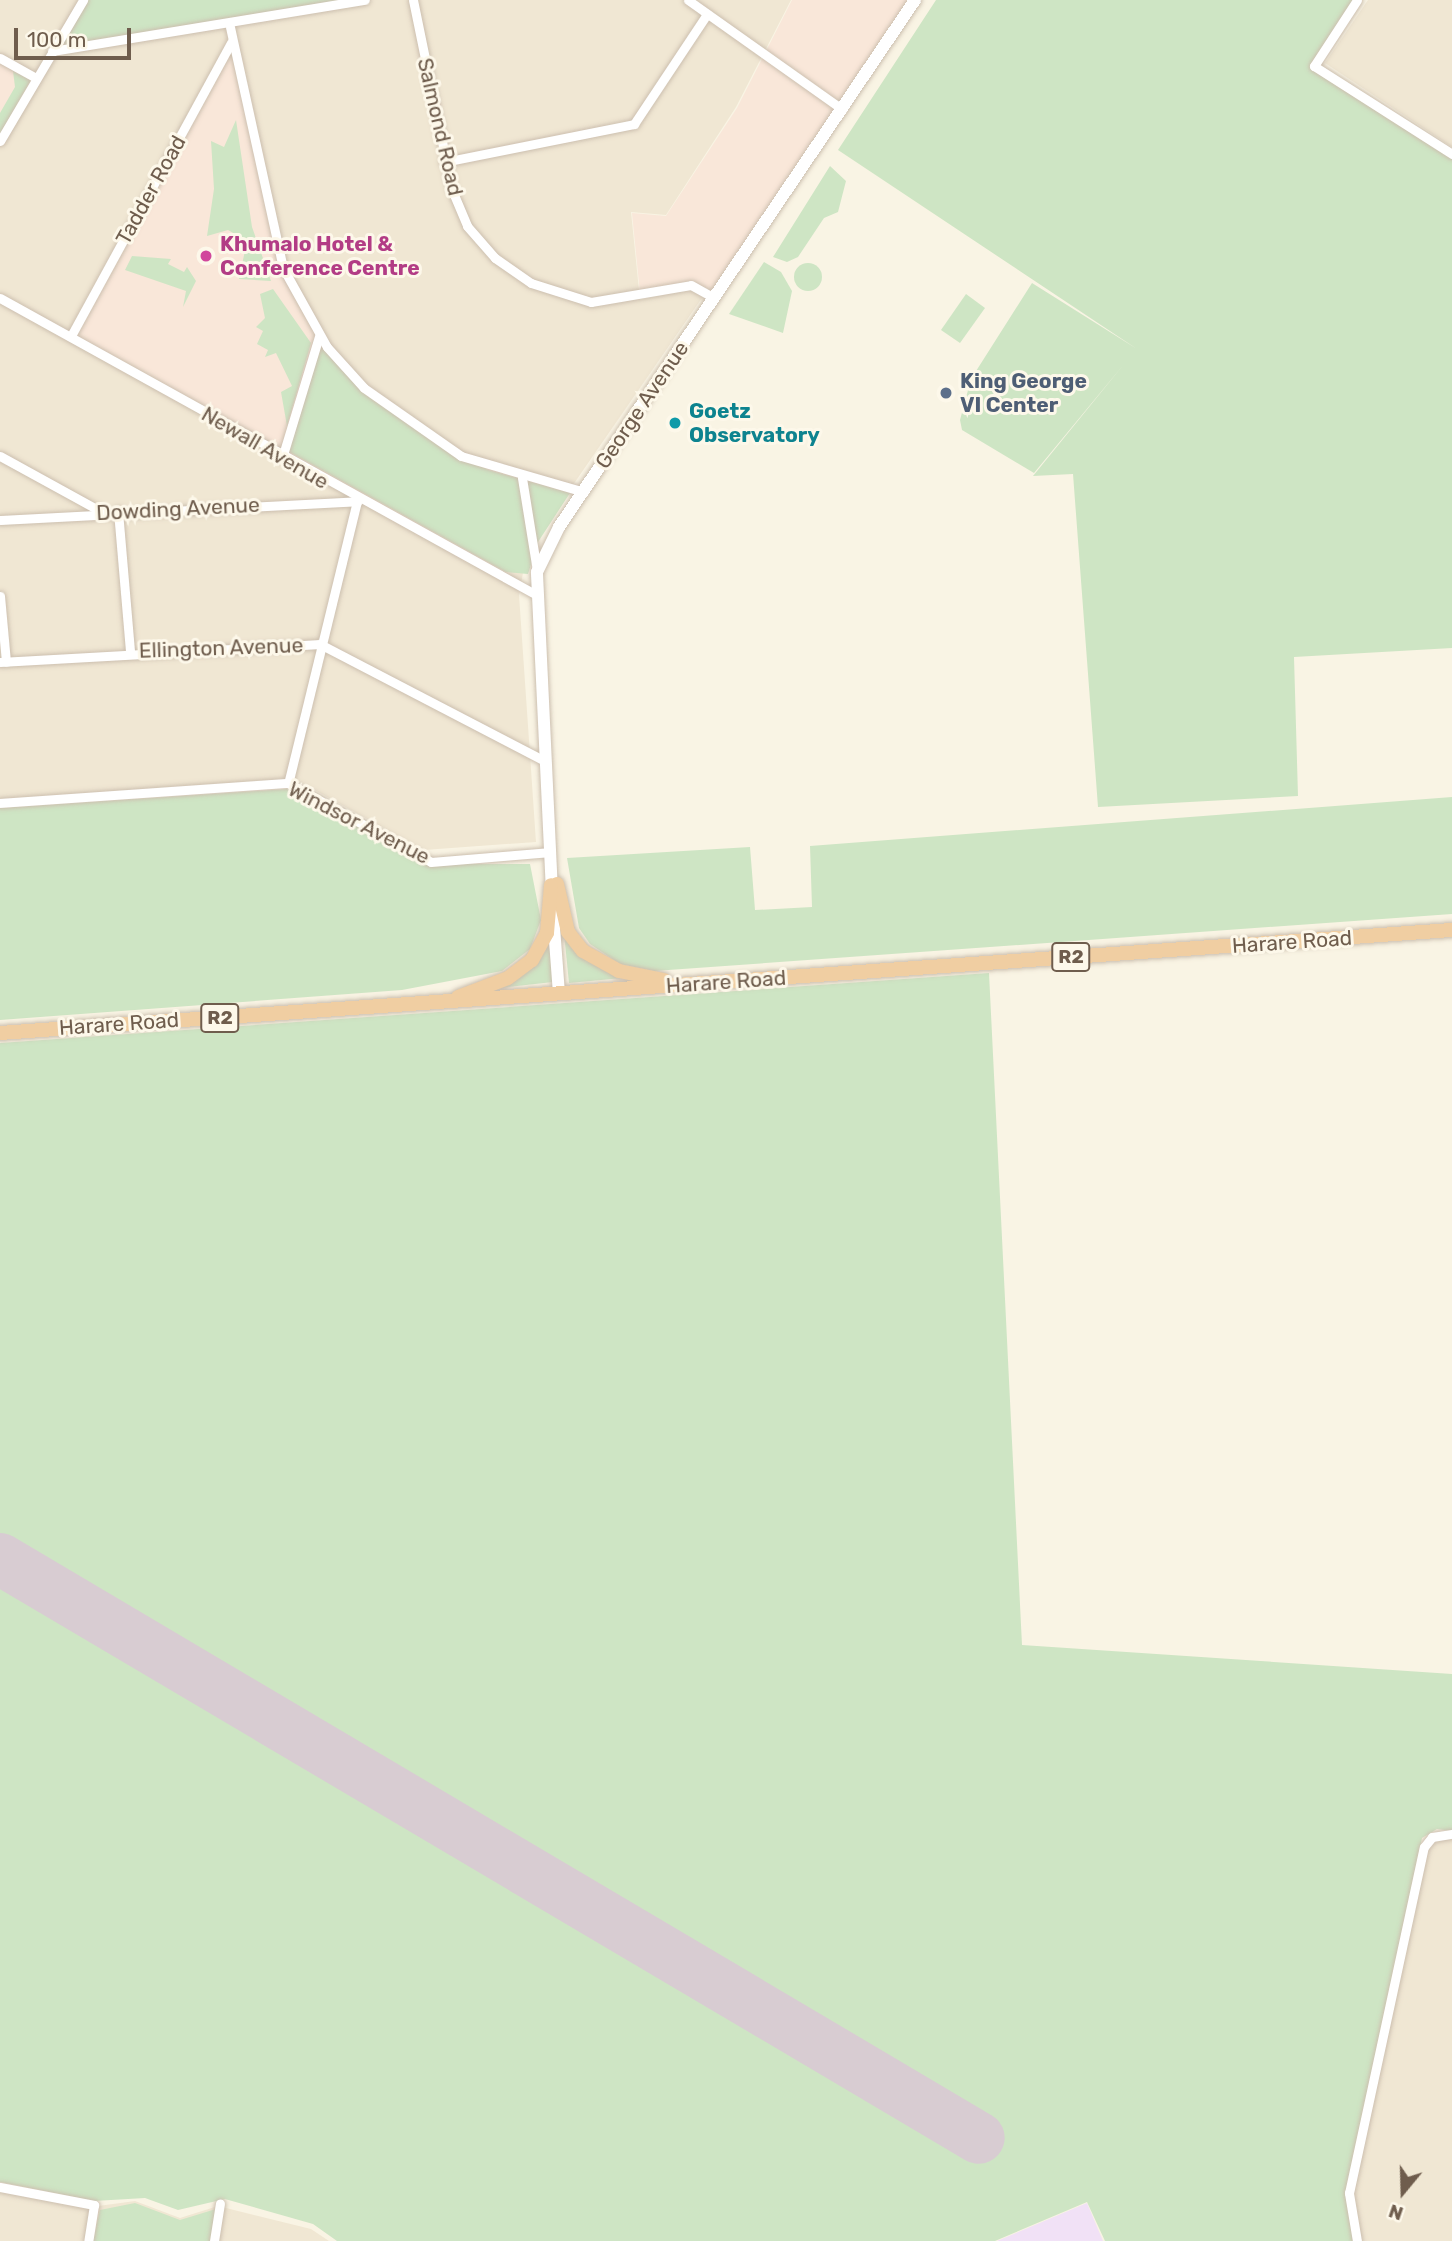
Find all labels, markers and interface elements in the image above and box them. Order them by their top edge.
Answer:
scale bar [18,14,135,58]
text: 100 m [27,27,86,52]
street label: Salmond Road [412,56,468,198]
street label: Tadder Road [111,131,191,249]
place label: Khumalo Hotel & Conference Centre [220,231,420,281]
marker: Khumalo Hotel & Conference Centre [198,248,214,264]
street label: George Avenue [590,336,694,474]
place label: King George VI Center [960,368,1087,418]
marker: King George VI Center [938,385,954,401]
place label: Goetz Observatory [689,398,820,448]
street label: Newall Avenue [197,401,333,495]
marker: Goetz Observatory [667,415,683,431]
street label: Dowding Avenue [95,492,261,526]
street label: Ellington Avenue [138,633,304,663]
street label: Windsor Avenue [284,776,434,870]
street label: Harare Road [1231,925,1353,959]
road number: R2 [1050,942,1092,973]
street label: Harare Road [665,965,787,999]
road number: R2 [199,1002,241,1034]
street label: Harare Road [58,1007,180,1041]
north arrow [1368,2157,1438,2227]
text: N [1386,2199,1406,2225]

